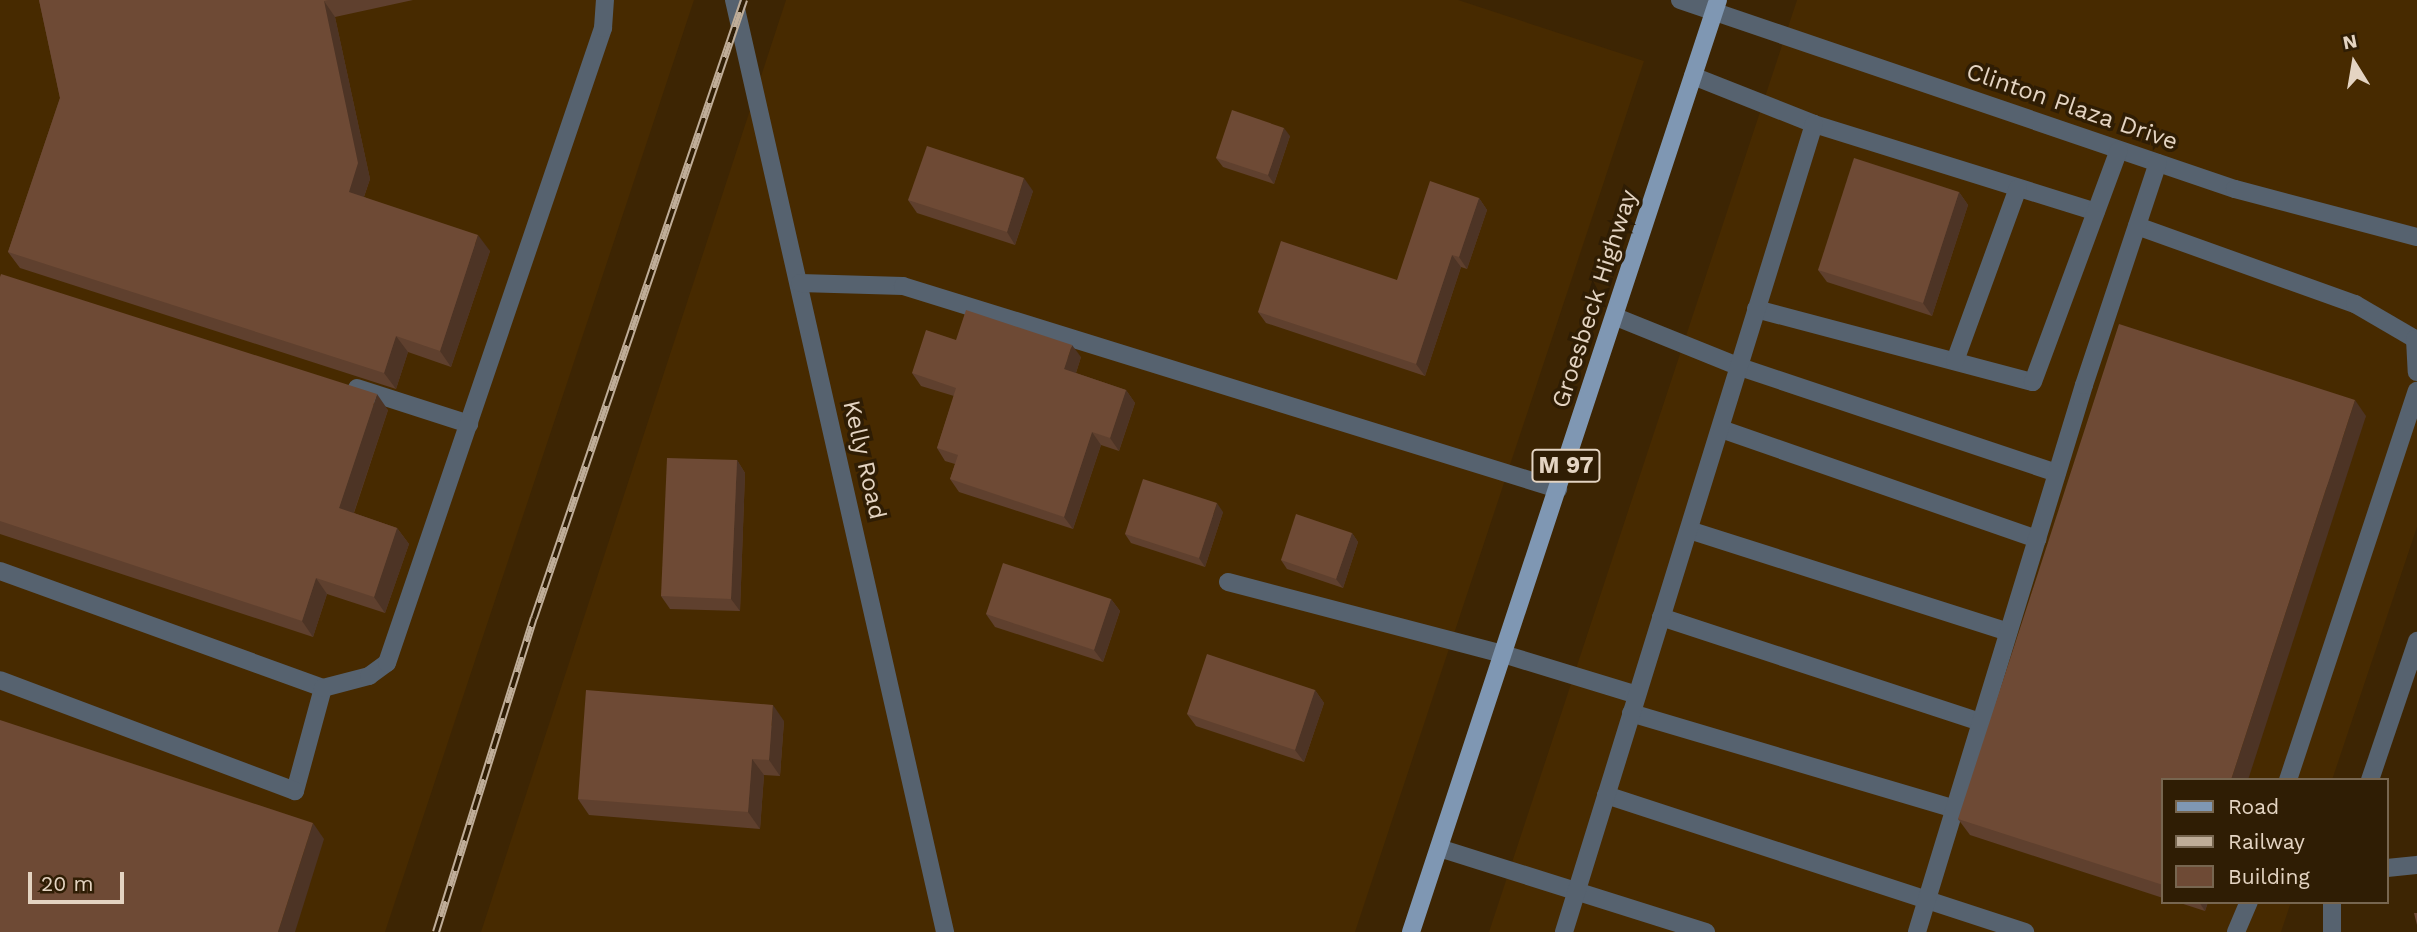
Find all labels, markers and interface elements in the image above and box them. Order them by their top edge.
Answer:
north arrow [2319,28,2389,98]
text: N [2341,29,2359,55]
street label: Clinton Plaza Drive [1962,57,2182,157]
street label: Groesbeck Highway [1546,186,1644,412]
street label: Kelly Road [836,397,892,523]
road number: M 97 [1531,446,1601,486]
legend [2162,778,2389,904]
text: Road [2228,794,2279,819]
text: Railway [2228,829,2305,854]
scale bar [32,858,128,902]
text: Building [2228,864,2310,889]
text: 20 m [41,871,93,896]

